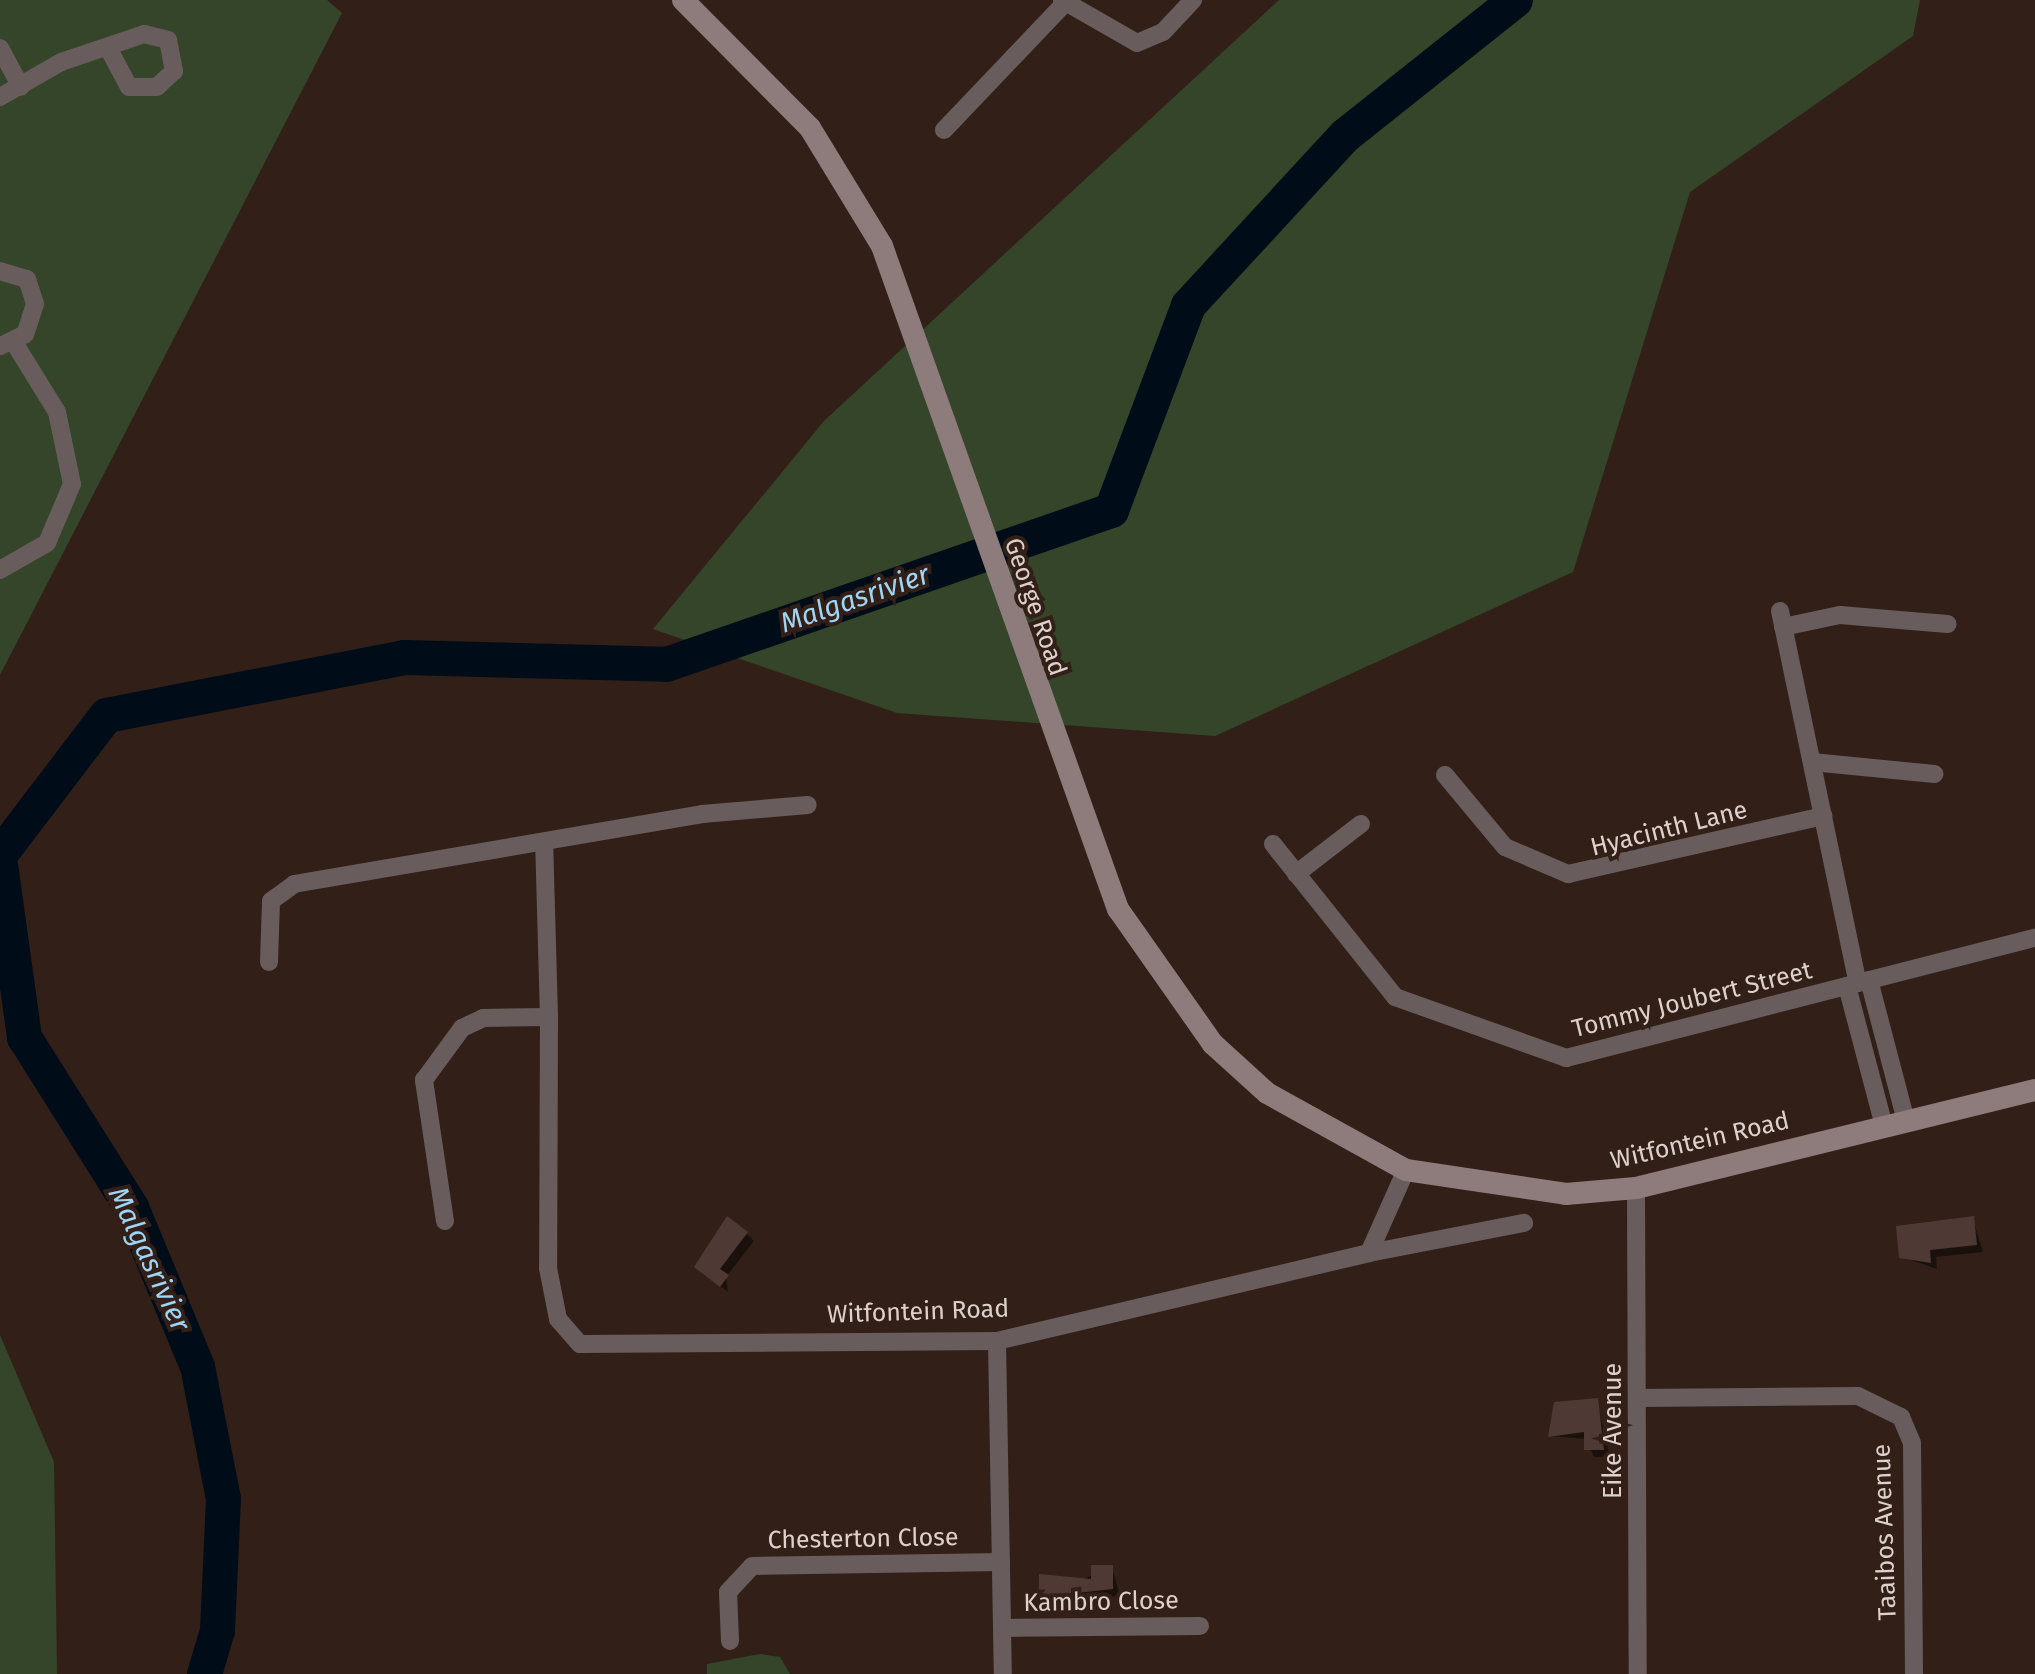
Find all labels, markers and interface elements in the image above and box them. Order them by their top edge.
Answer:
street label: George Road [997,534,1073,680]
water label: Malgasrivier [776,558,934,640]
street label: Hyacinth Lane [1587,795,1751,863]
street label: Tommy Joubert Street [1569,956,1815,1044]
street label: Witfontein Road [1608,1106,1792,1176]
water label: Malgasrivier [101,1181,197,1337]
street label: Witfontein Road [826,1294,1010,1330]
street label: Eike Avenue [1598,1363,1628,1499]
street label: Taaibos Avenue [1867,1443,1903,1621]
street label: Chesterton Close [767,1522,959,1556]
street label: Kambro Close [1023,1586,1179,1618]

